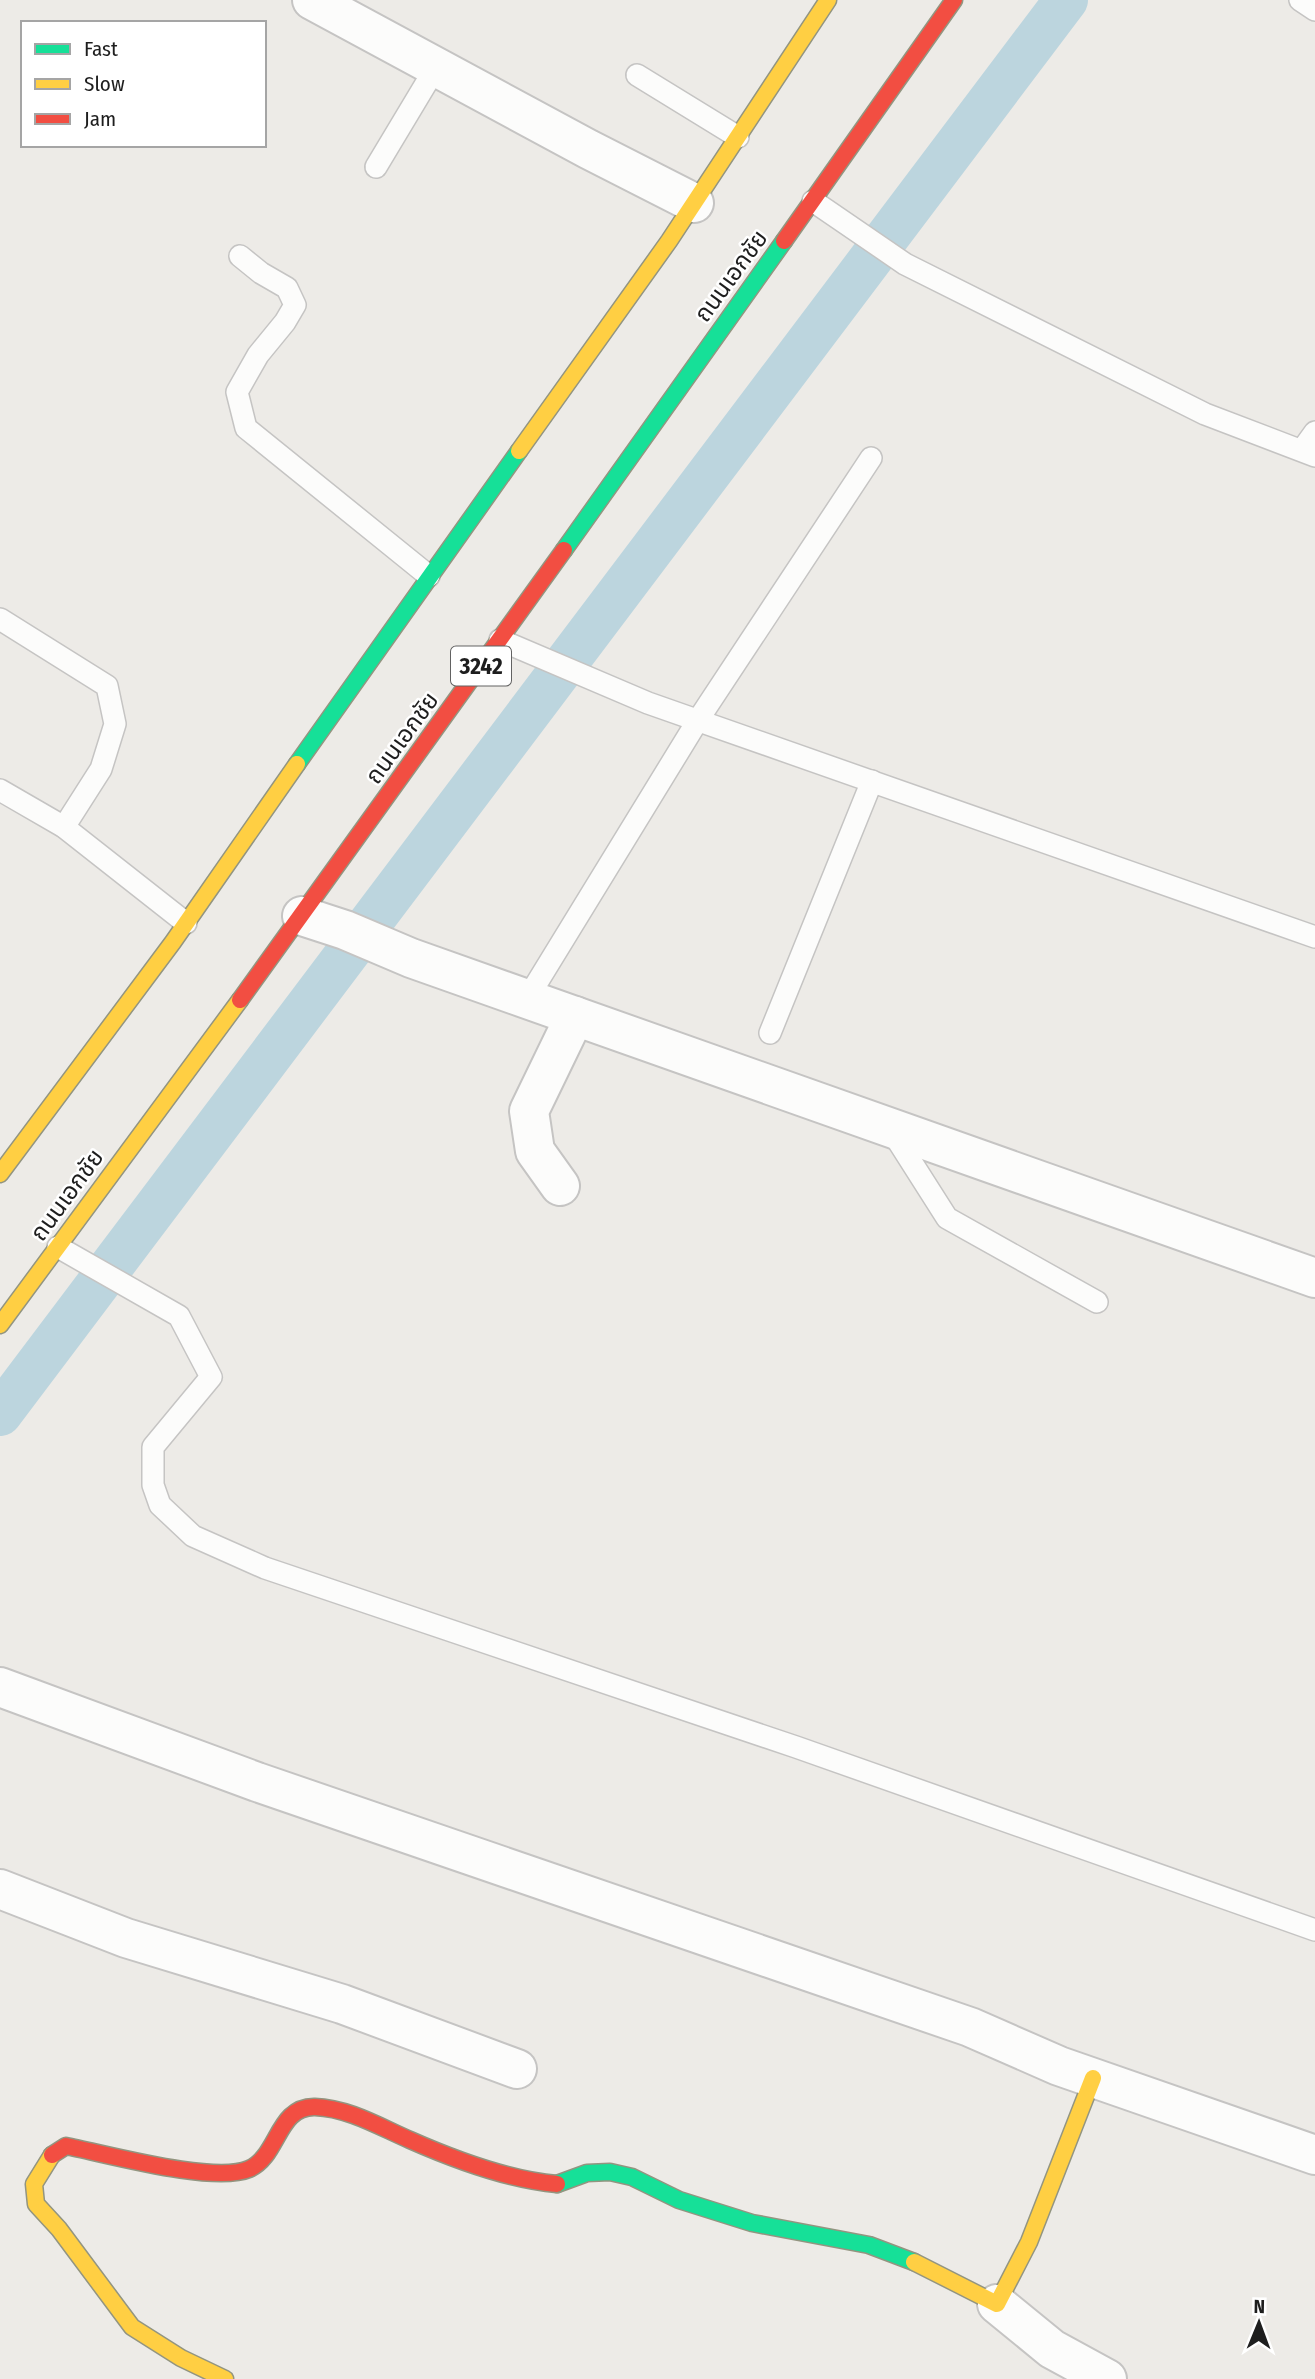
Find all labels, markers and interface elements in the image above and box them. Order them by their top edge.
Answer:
legend [21,21,266,147]
text: Fast [84,36,118,62]
text: Slow [84,71,125,97]
text: Jam [84,106,116,132]
street label: ถนนเอกชัย [688,225,774,327]
road number: 3242 [451,646,511,686]
street label: ถนนเอกชัย [359,687,445,789]
street label: ถนนเอกชัย [24,1144,110,1246]
north arrow [1224,2288,1294,2358]
text: N [1253,2295,1265,2318]

